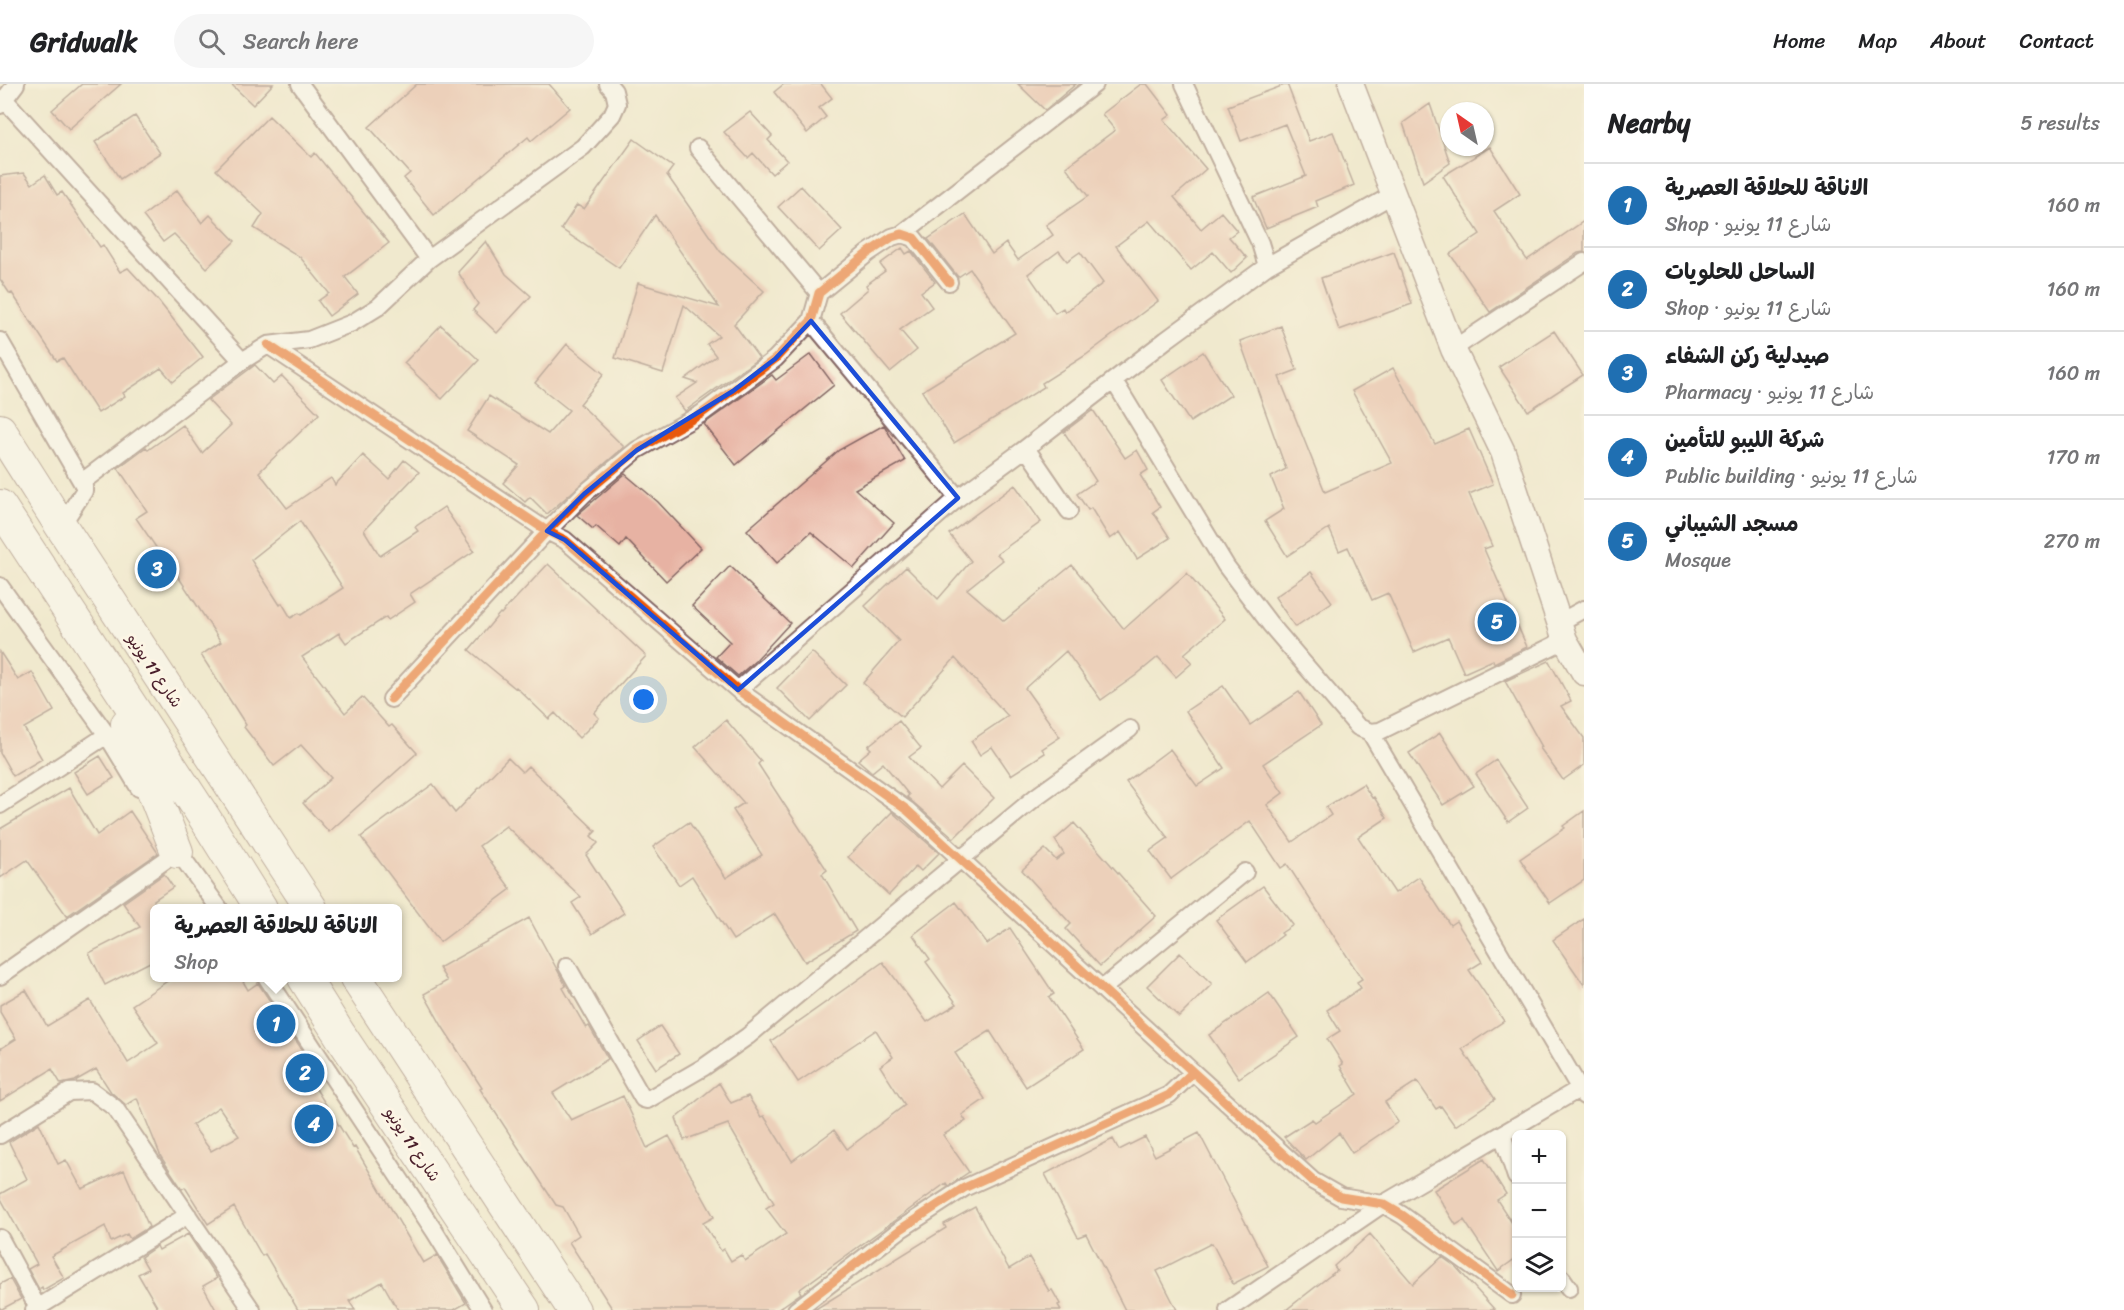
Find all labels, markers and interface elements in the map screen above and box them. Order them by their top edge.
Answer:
search box [174,14,594,68]
text: Gridwalk [30,17,138,66]
text: Search here [243,22,359,61]
text: Home [1773,22,1825,60]
text: Map [1858,22,1897,60]
text: About [1930,22,1987,60]
text: Contact [2020,22,2094,60]
icon: search [195,25,228,58]
text: Nearby [1608,100,1690,146]
north arrow [1440,102,1494,156]
text: 5 results [2021,106,2100,141]
text: الاناقة للحلاقة العصرية [1665,168,1868,207]
text: 1 [1623,188,1632,223]
text: 160 m [2047,188,2100,223]
text: Shop · شارع 11 يونيو [1665,207,1831,242]
text: الساحل للحلويات [1665,252,1815,291]
text: 2 [1622,272,1633,307]
text: 160 m [2047,272,2100,307]
text: Shop · شارع 11 يونيو [1665,291,1831,326]
text: صيدلية ركن الشفاء [1665,336,1830,375]
text: 3 [1622,356,1633,391]
text: 160 m [2047,356,2100,391]
text: Pharmacy · شارع 11 يونيو [1665,375,1874,410]
text: شركة الليبو للتأمين [1665,420,1824,459]
text: 4 [1621,440,1634,475]
text: 170 m [2047,440,2100,475]
text: Public building · شارع 11 يونيو [1665,459,1918,494]
text: مسجد الشيباني [1665,504,1799,543]
text: 5 [1621,524,1634,559]
text: 270 m [2044,524,2100,559]
text: Mosque [1665,543,1731,578]
pin: 3 [138,546,176,592]
pin: 5 [1478,600,1516,644]
street label: شارع 11 يونيو [118,626,191,714]
your location [629,685,658,714]
popup [150,904,402,982]
text: الاناقة للحلاقة العصرية [174,906,378,945]
text: Shop [174,945,218,980]
pin: 1 [256,1002,296,1046]
pin: 2 [286,1050,324,1096]
street label: شارع 11 يونيو [376,1100,449,1188]
pin: 4 [294,1102,334,1146]
map controls [1512,1130,1566,1292]
button: + [1512,1130,1566,1184]
button: − [1512,1184,1566,1238]
button: layers [1512,1238,1566,1292]

